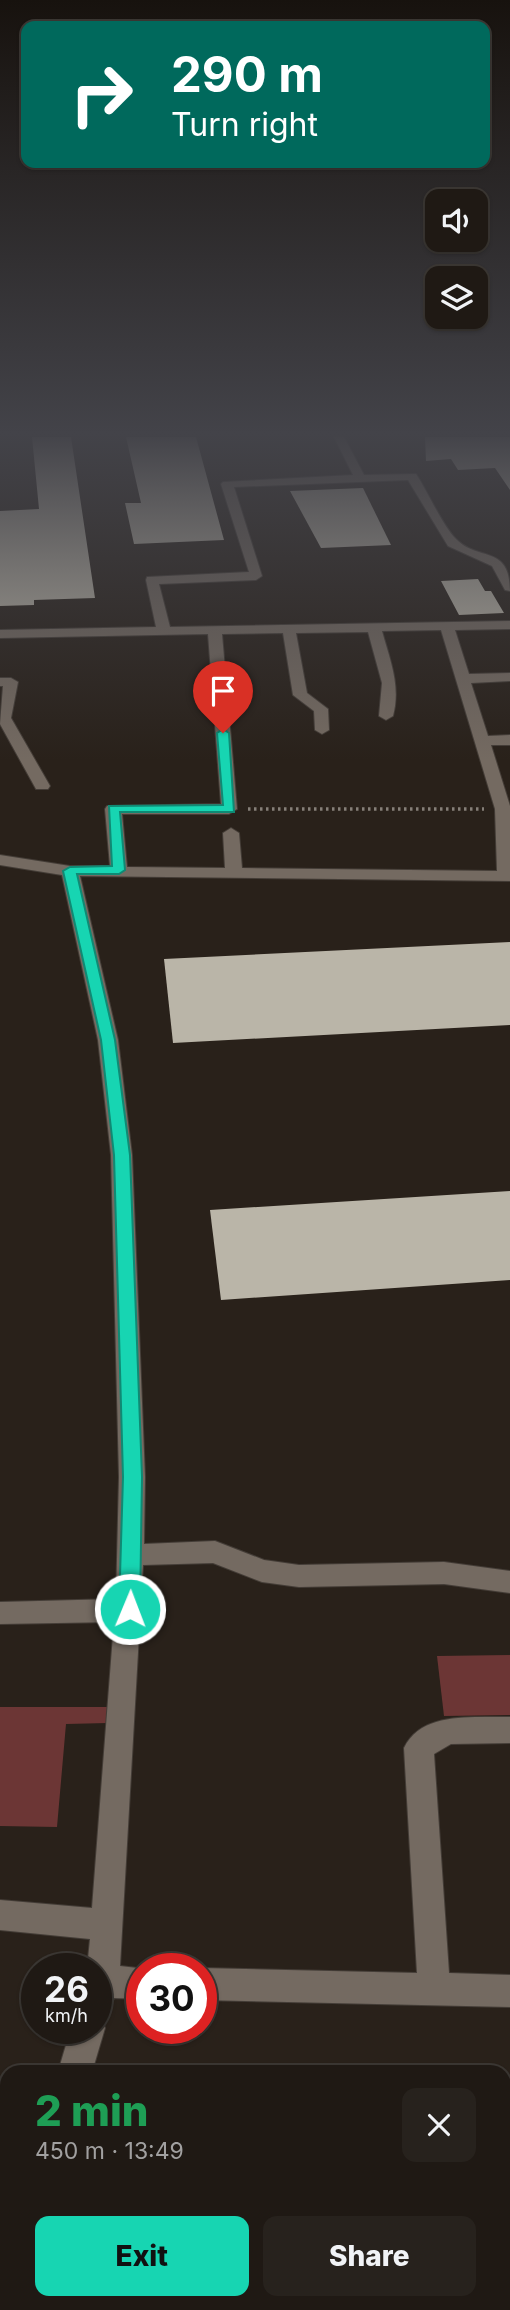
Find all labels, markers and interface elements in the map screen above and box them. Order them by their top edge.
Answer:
text: 290 m [171,45,323,104]
icon: right [56,49,147,140]
text: Turn right [171,105,318,144]
map controls [425,189,488,329]
button: sound [425,189,488,252]
button: layers [425,266,488,329]
pin [193,661,253,733]
icon: arrive [204,672,242,710]
position arrow [93,1572,167,1646]
speed limit sign: 30 [126,1953,217,2044]
text: 26 [44,1968,89,2010]
text: km/h [45,2005,88,2026]
text: 2 min [35,2085,149,2136]
button: close [402,2088,476,2162]
text: 450 m · 13:49 [35,2137,184,2165]
button: Exit [35,2216,249,2296]
button: Share [263,2216,476,2296]

